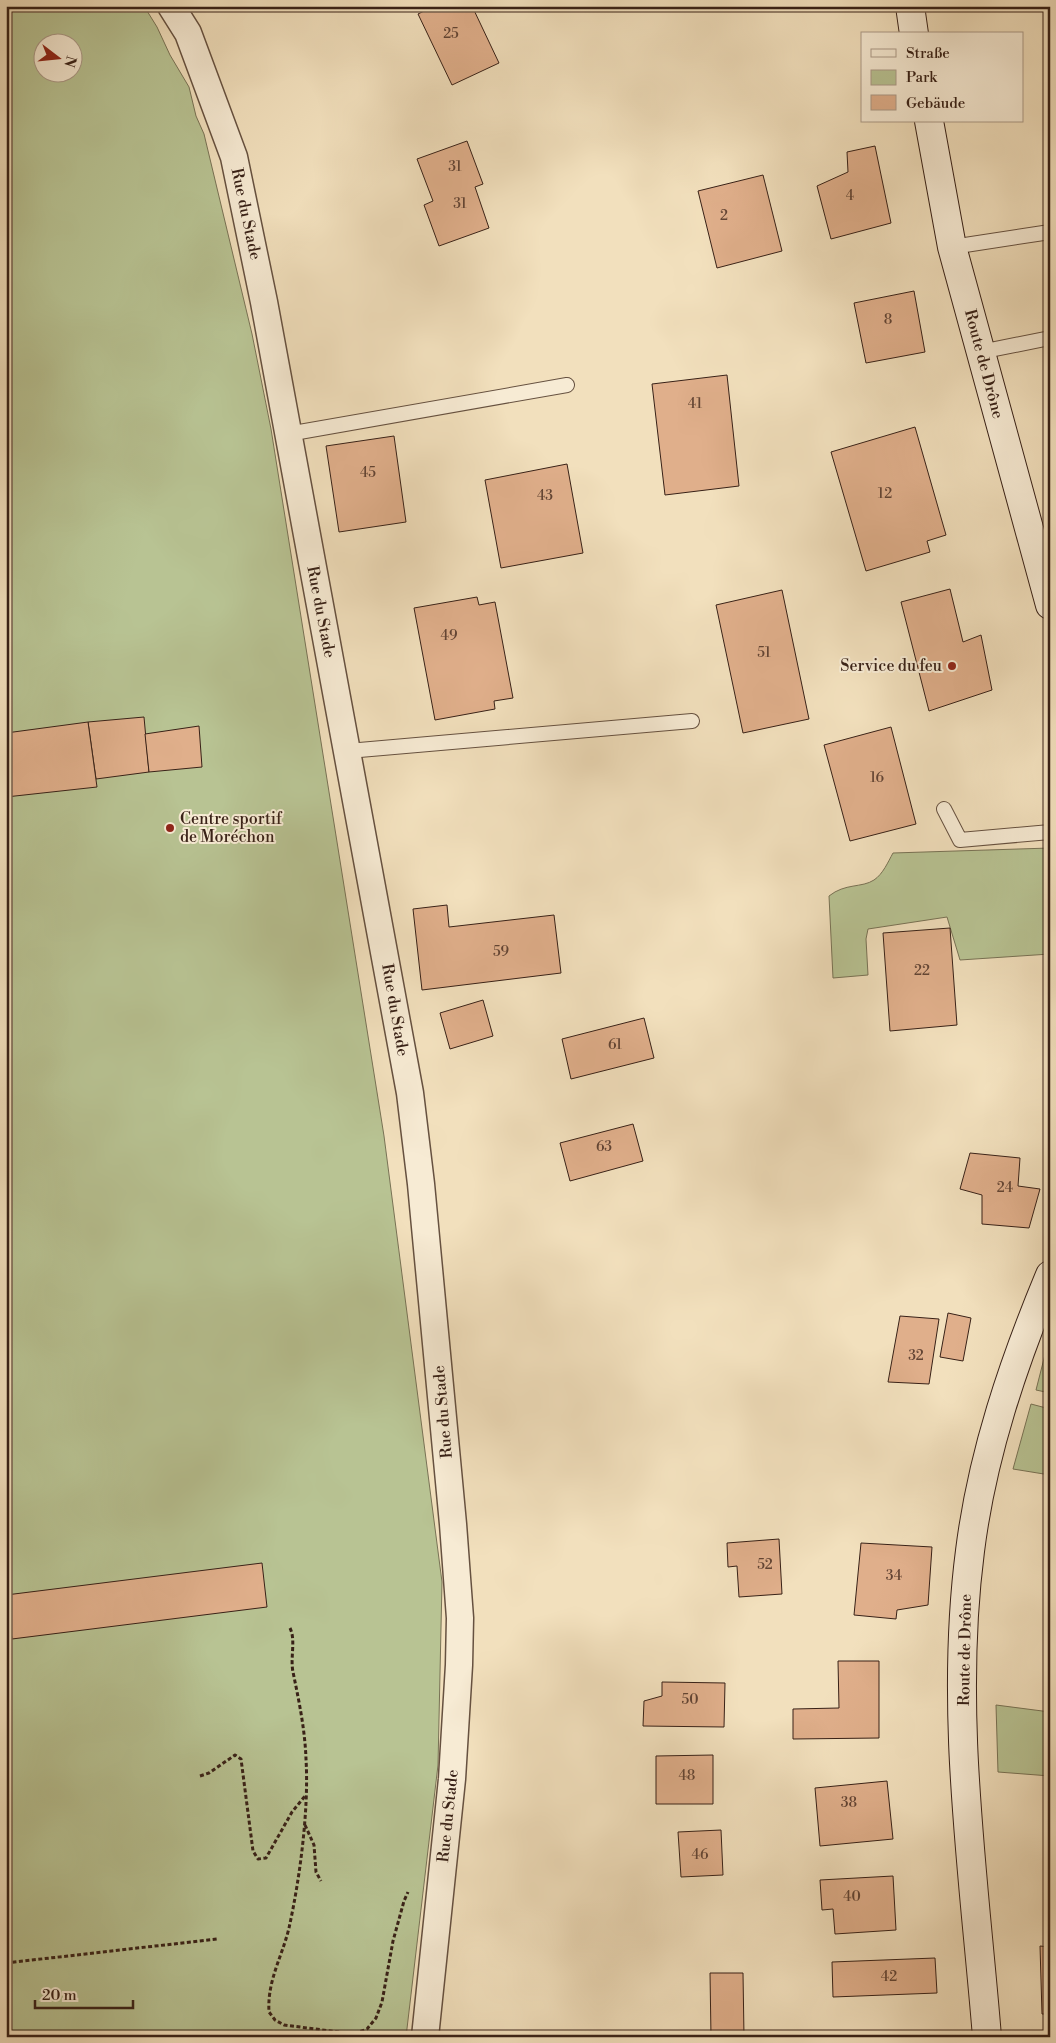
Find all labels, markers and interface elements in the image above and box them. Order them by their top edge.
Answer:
house number: 25 [443,25,459,43]
north arrow [32,32,82,82]
legend [861,32,1024,122]
text: Straße [906,44,950,63]
text: N [59,54,80,69]
text: Park [906,68,938,87]
text: Gebäude [906,94,965,113]
house number: 31 [448,158,462,176]
street label: Rue du Stade [227,166,265,262]
house number: 4 [846,187,854,205]
house number: 31 [453,195,467,213]
house number: 2 [720,207,728,225]
street label: Route de Drône [960,307,1008,421]
house number: 8 [884,311,892,329]
house number: 41 [688,395,702,413]
house number: 45 [360,464,376,482]
house number: 12 [878,485,892,503]
house number: 43 [537,487,553,505]
street label: Rue du Stade [302,564,340,660]
house number: 49 [441,627,457,645]
house number: 51 [757,644,771,662]
place label: Service du feu [840,656,942,676]
marker: Service du feu [946,660,958,672]
house number: 16 [870,769,885,787]
place label: Centre sportif de Moréchon [180,809,283,847]
marker: Centre sportif de Moréchon [164,822,176,834]
house number: 59 [493,943,509,961]
street label: Rue du Stade [377,962,413,1058]
house number: 22 [914,962,930,980]
house number: 61 [608,1036,622,1054]
house number: 63 [596,1138,612,1156]
house number: 24 [997,1179,1013,1197]
house number: 32 [908,1347,924,1365]
street label: Rue du Stade [429,1365,457,1459]
house number: 52 [757,1556,773,1574]
house number: 34 [886,1567,902,1585]
street label: Route de Drône [954,1594,976,1706]
house number: 50 [682,1691,699,1709]
house number: 48 [679,1767,695,1785]
street label: Rue du Stade [433,1768,463,1864]
house number: 38 [841,1794,857,1812]
house number: 46 [692,1846,709,1864]
house number: 40 [843,1888,861,1906]
house number: 42 [881,1968,897,1986]
scale bar [35,1978,132,2010]
text: 20 m [42,1986,77,2005]

